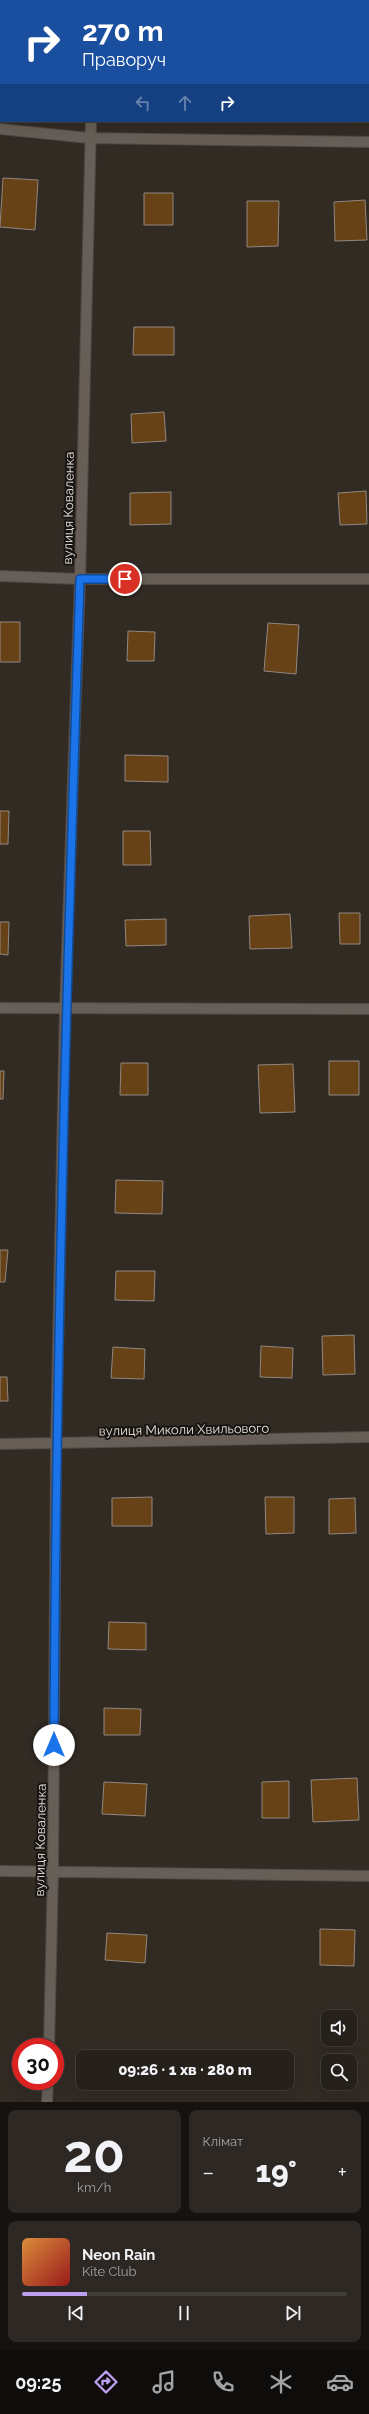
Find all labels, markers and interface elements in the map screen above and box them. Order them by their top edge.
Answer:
text: 270 m [82,15,163,48]
icon: right [16,16,68,68]
text: Праворуч [82,49,166,70]
icon: left [132,92,154,114]
icon: ahead [174,92,196,114]
icon: right [216,92,238,114]
street label: вулиця Коваленка [60,452,77,565]
pin [108,562,142,596]
icon: arrive [114,568,136,590]
street label: вулиця Миколи Хвильового [99,1421,270,1438]
position arrow [33,1724,75,1766]
street label: вулиця Коваленка [32,1784,49,1897]
map controls [321,2010,357,2090]
button: sound [321,2010,357,2046]
speed limit sign: 30 [12,2038,64,2090]
button: search [321,2054,357,2090]
text: 09:26 · 1 хв · 280 m [118,2061,252,2079]
text: 20 [64,2123,125,2184]
text: Клімат [203,2134,243,2149]
text: 19° [256,2154,297,2189]
text: − [203,2159,214,2185]
text: + [338,2159,347,2185]
text: km/h [77,2180,111,2195]
text: Neon Rain [82,2246,155,2264]
text: Kite Club [82,2264,137,2279]
icon: previous [65,2302,87,2324]
icon: pause [173,2302,195,2324]
icon: next [282,2302,304,2324]
icon: directions [92,2368,120,2396]
icon: music [150,2368,178,2396]
icon: phone [209,2368,237,2396]
icon: climate [267,2368,295,2396]
icon: car [326,2368,354,2396]
text: 09:25 [15,2372,61,2393]

